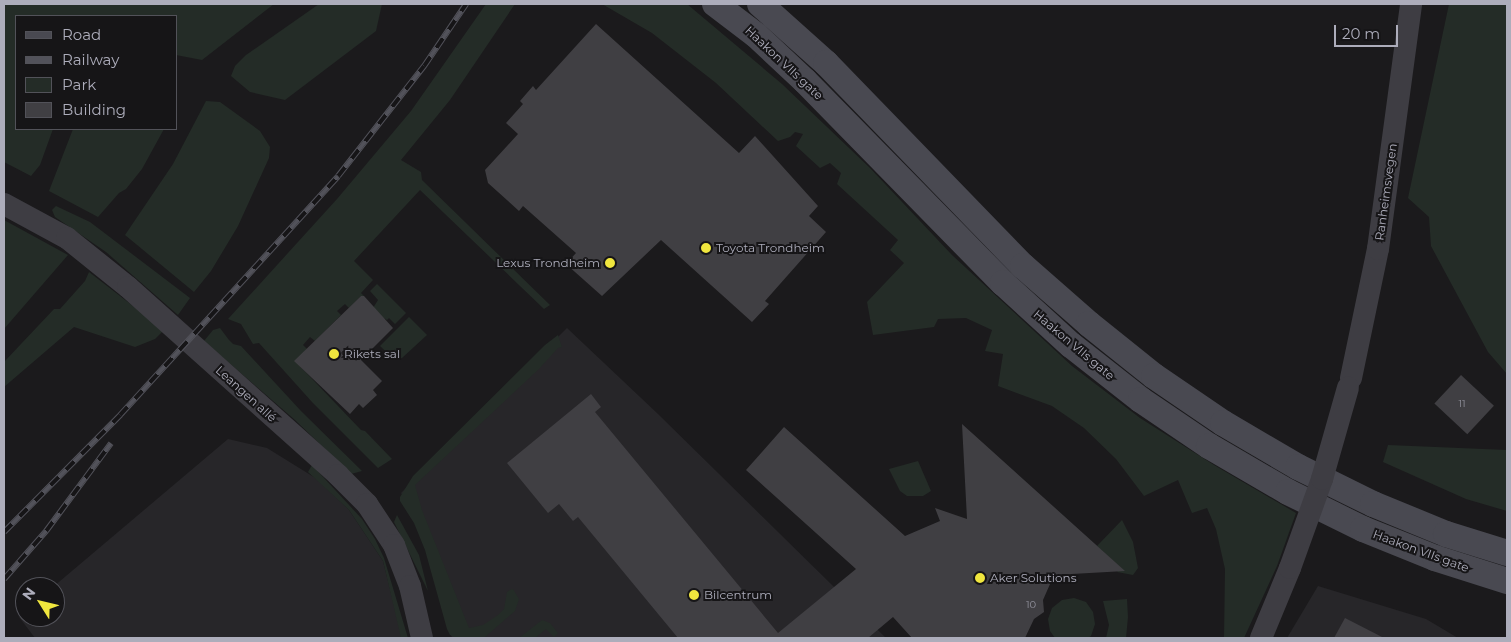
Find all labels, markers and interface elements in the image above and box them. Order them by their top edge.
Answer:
legend [15,15,178,130]
scale bar [1336,15,1400,47]
street label: Haakon VIIs gate [742,23,826,103]
text: 20 m [1342,24,1380,43]
text: Road [62,25,101,44]
text: Railway [62,50,119,69]
text: Park [62,75,96,94]
text: Building [62,100,126,119]
street label: Ranheimsvegen [1372,142,1400,242]
place label: Toyota Trondheim [716,241,825,255]
marker: Toyota Trondheim [700,242,712,254]
place label: Lexus Trondheim [496,256,600,270]
marker: Lexus Trondheim [604,257,616,269]
street label: Haakon VIIs gate [1031,307,1117,383]
place label: Rikets sal [344,347,400,361]
marker: Rikets sal [328,348,340,360]
street label: Leangen allé [213,363,279,425]
house number: 11 [1458,398,1466,410]
street label: Haakon VIIs gate [1371,527,1471,575]
place label: Aker Solutions [990,571,1077,585]
marker: Aker Solutions [974,572,986,584]
north arrow [15,577,65,627]
text: N [18,584,39,604]
place label: Bilcentrum [704,588,772,602]
marker: Bilcentrum [688,589,700,601]
house number: 10 [1026,599,1036,611]

